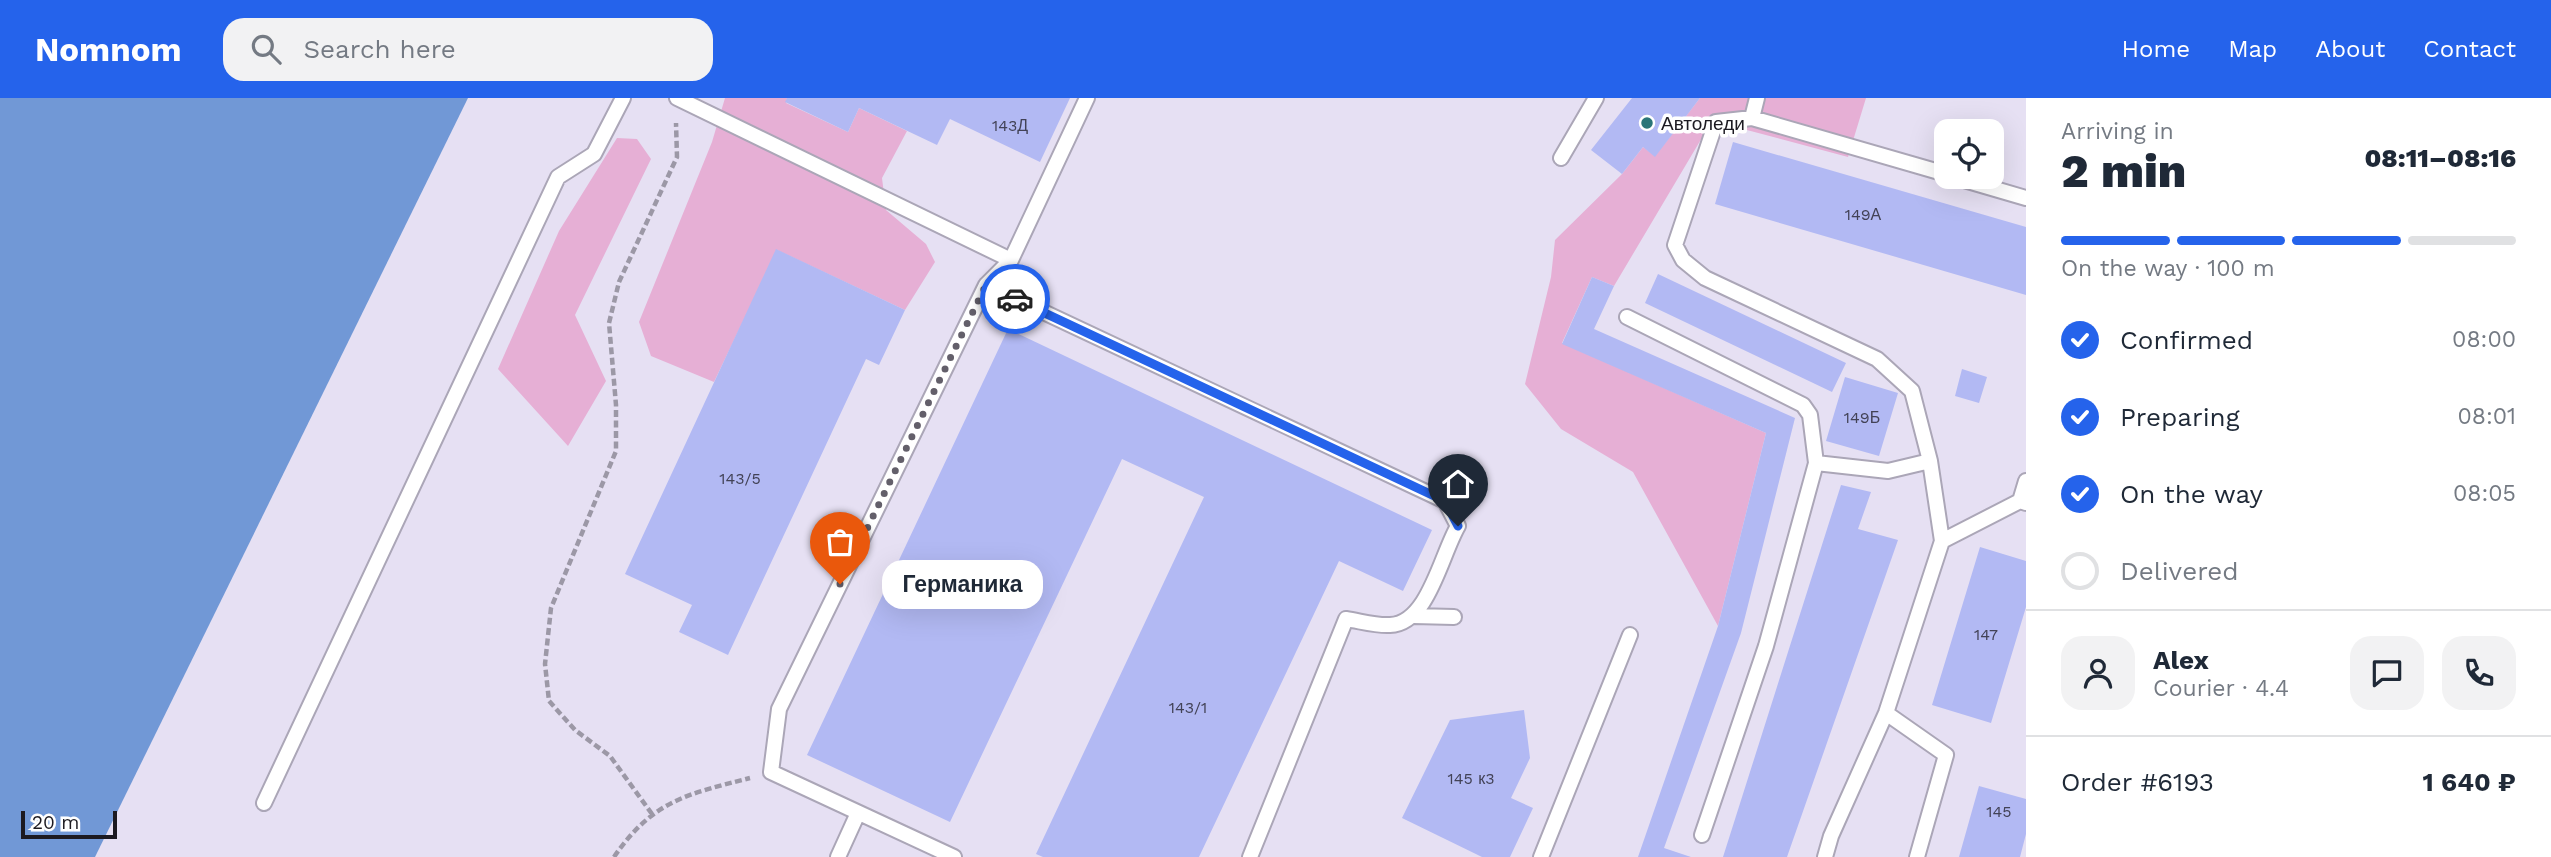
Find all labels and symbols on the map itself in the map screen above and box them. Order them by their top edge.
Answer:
place label: Автоледи [1661,112,1745,135]
marker: Автоледи [1639,115,1655,131]
house number: 143Д [992,116,1028,135]
house number: 149А [1845,205,1882,224]
courier [980,264,1050,334]
house number: 149Б [1844,408,1880,427]
pin [1428,454,1488,526]
house number: 143/5 [719,469,761,488]
pin [810,512,870,584]
callout: Германика [882,560,1043,608]
house number: 147 [1974,625,1998,644]
house number: 143/1 [1169,698,1207,717]
house number: 145 к3 [1447,769,1495,788]
house number: 145 [1986,802,2012,821]
scale bar [21,808,117,840]

